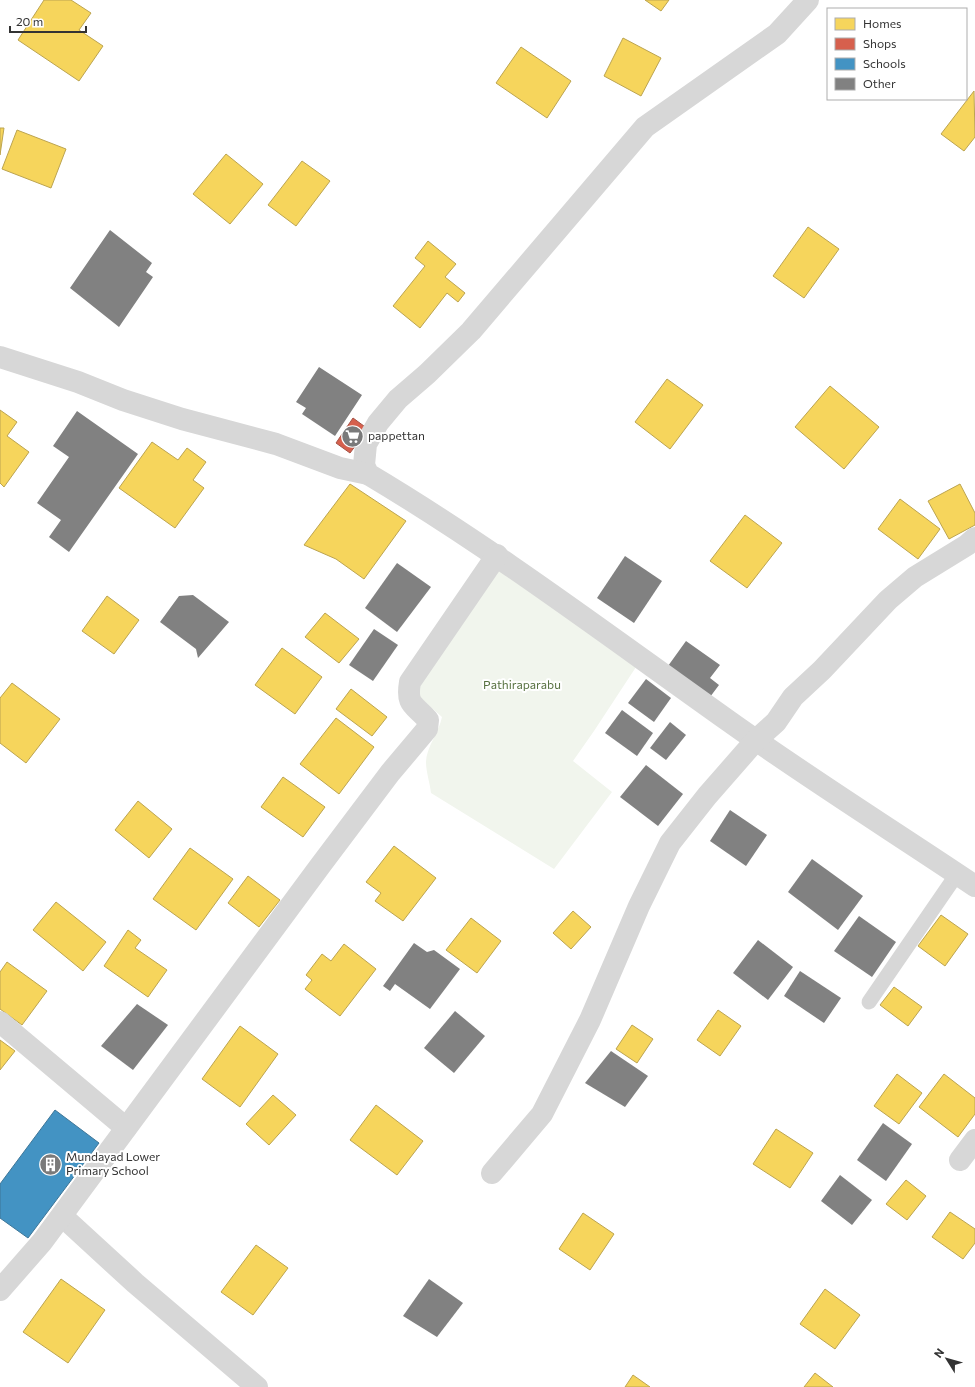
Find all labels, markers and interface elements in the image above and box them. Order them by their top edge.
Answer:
scale bar [10,8,86,34]
legend [827,8,967,100]
text: 20 m [16,14,43,28]
text: Homes [863,16,901,30]
text: Shops [863,36,897,50]
text: Schools [863,56,906,70]
text: Other [863,76,896,90]
supermarket icon: pappettan [339,423,365,449]
place label: pappettan [368,428,425,442]
park label: Pathiraparabu [483,677,561,691]
place label: Mundayad Lower Primary School [66,1149,160,1177]
building icon: Mundayad Lower Primary School [37,1151,63,1177]
north arrow [927,1339,967,1379]
text: N [931,1345,946,1360]

